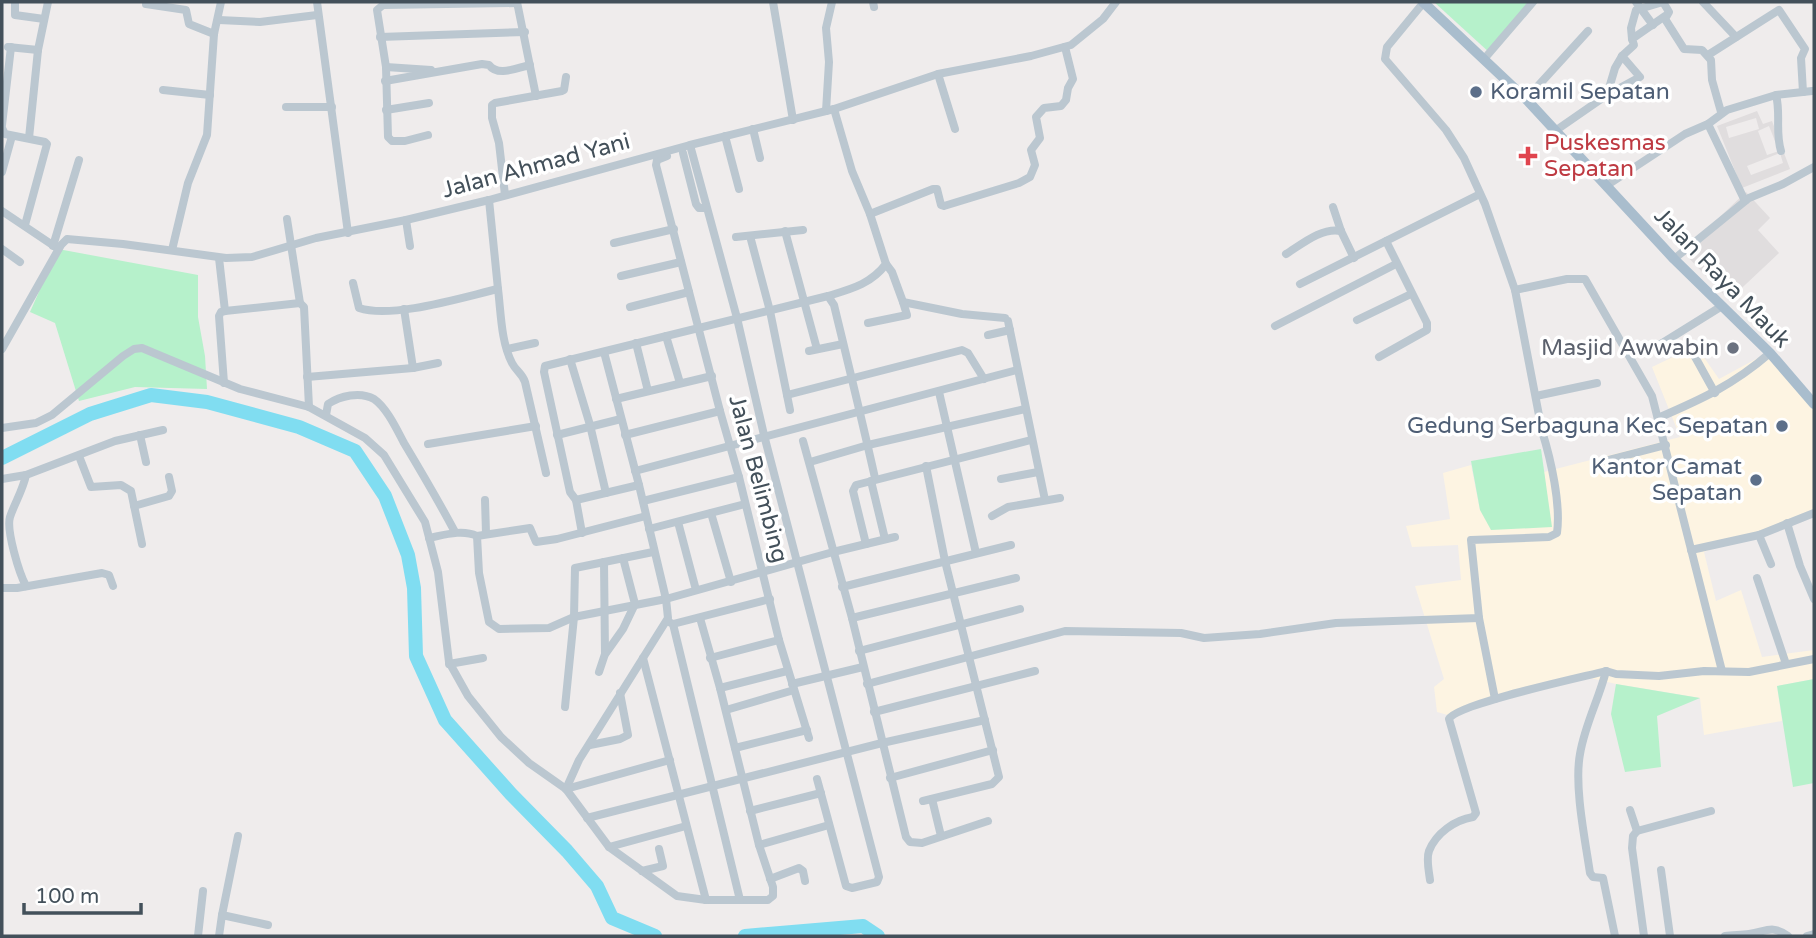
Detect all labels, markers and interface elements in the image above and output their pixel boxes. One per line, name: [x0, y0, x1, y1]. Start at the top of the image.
place label: Koramil Sepatan: [1490, 78, 1670, 106]
marker: Koramil Sepatan: [1468, 84, 1484, 100]
street label: Jalan Ahmad Yani: [439, 127, 633, 205]
place label: Puskesmas Sepatan: [1544, 129, 1666, 183]
marker: Puskesmas Sepatan: [1518, 146, 1538, 166]
street label: Jalan Raya Mauk: [1648, 202, 1796, 354]
place label: Masjid Awwabin: [1541, 334, 1719, 362]
marker: Masjid Awwabin: [1725, 340, 1741, 356]
street label: Jalan Belimbing: [722, 392, 794, 566]
place label: Gedung Serbaguna Kec. Sepatan: [1407, 412, 1768, 440]
marker: Gedung Serbaguna Kec. Sepatan: [1774, 418, 1790, 434]
place label: Kantor Camat Sepatan: [1591, 453, 1742, 507]
marker: Kantor Camat Sepatan: [1748, 472, 1764, 488]
scale bar: [24, 872, 142, 916]
text: 100 m: [35, 884, 99, 909]

